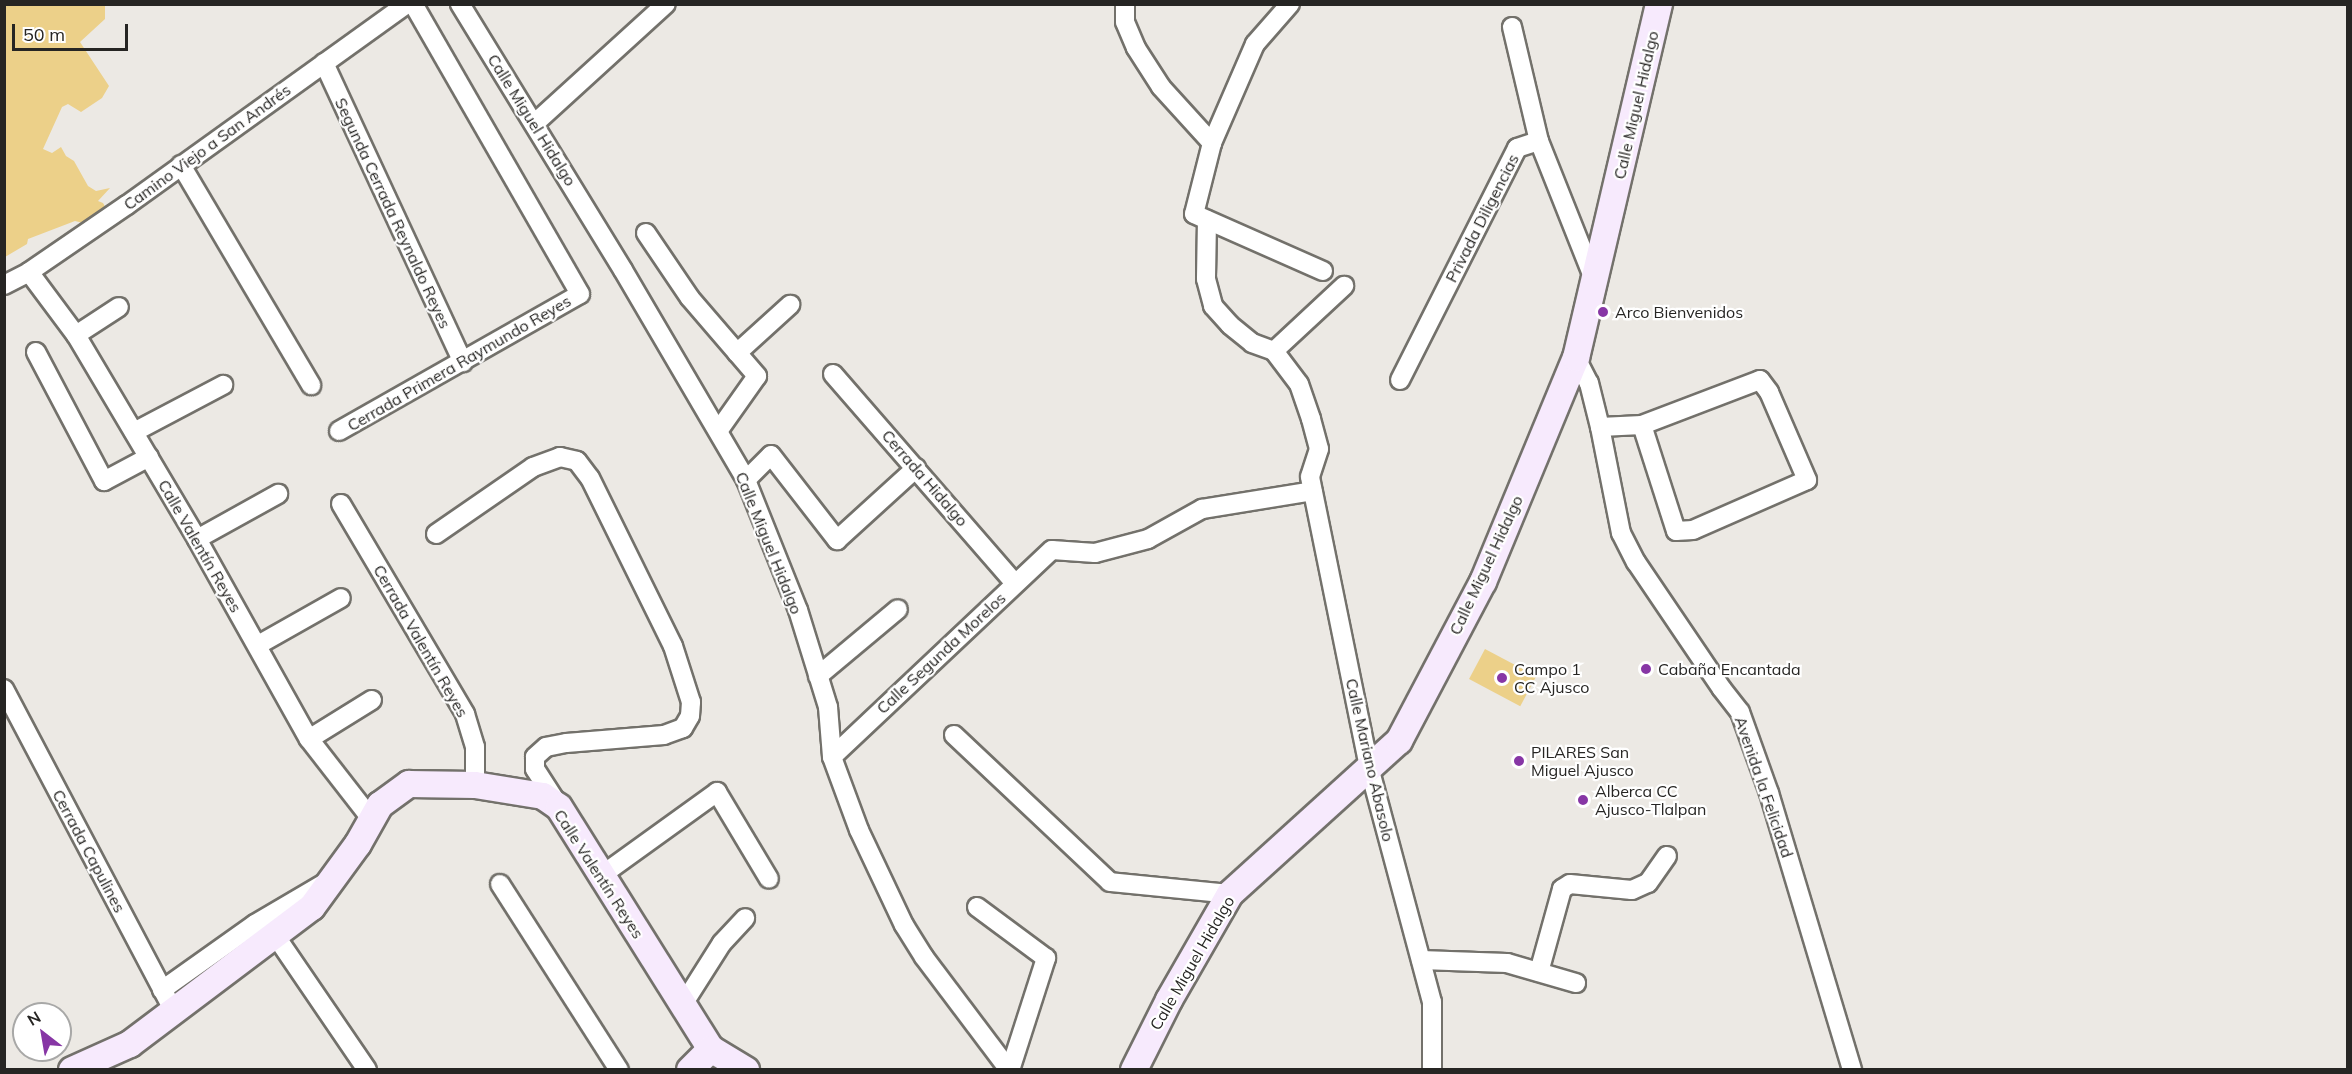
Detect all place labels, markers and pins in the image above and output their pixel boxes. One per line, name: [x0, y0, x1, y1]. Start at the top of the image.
place label: Arco Bienvenidos: [1615, 302, 1743, 322]
marker: Arco Bienvenidos: [1596, 305, 1610, 319]
place label: Campo 1 CC Ajusco: [1514, 659, 1589, 697]
place label: Cabaña Encantada: [1658, 659, 1801, 679]
marker: Cabaña Encantada: [1639, 662, 1653, 676]
marker: Campo 1 CC Ajusco: [1495, 671, 1509, 685]
place label: PILARES San Miguel Ajusco: [1531, 742, 1634, 780]
marker: PILARES San Miguel Ajusco: [1512, 754, 1526, 768]
place label: Alberca CC Ajusco-Tlalpan: [1595, 781, 1706, 819]
marker: Alberca CC Ajusco-Tlalpan: [1576, 793, 1590, 807]

